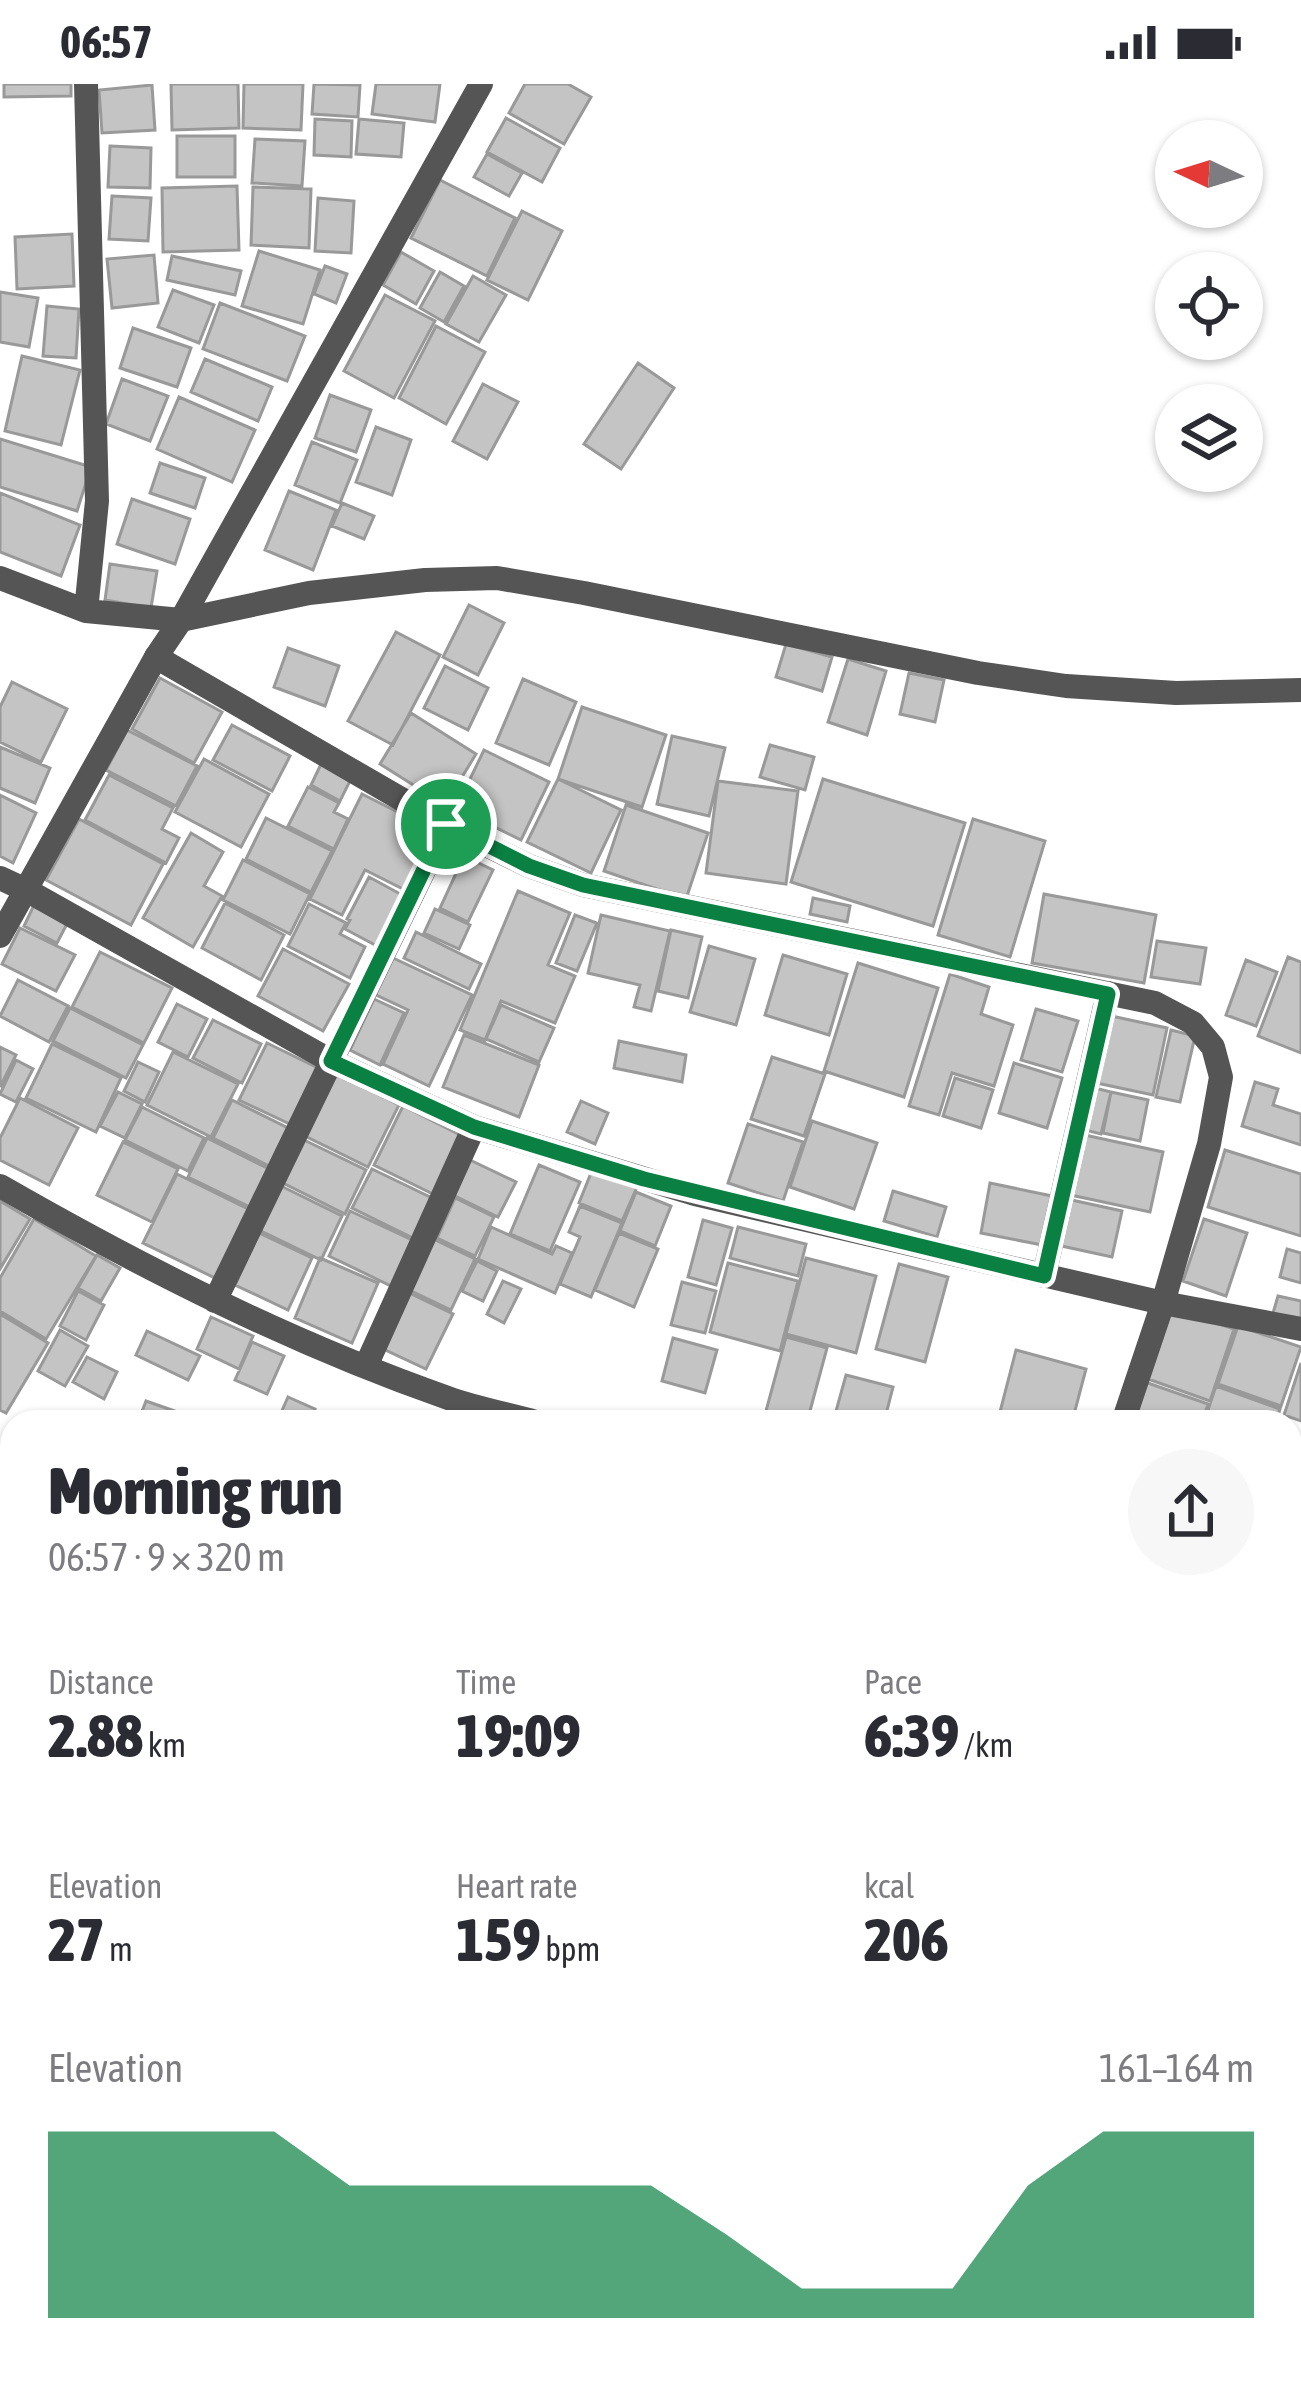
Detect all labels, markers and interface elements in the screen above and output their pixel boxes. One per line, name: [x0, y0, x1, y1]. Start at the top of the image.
text: 06:57: [60, 16, 153, 68]
north arrow: [1155, 120, 1263, 228]
map controls: [1155, 120, 1263, 492]
button: locate: [1155, 252, 1263, 360]
button: layers: [1155, 384, 1263, 492]
pin: [395, 773, 497, 875]
icon: arrive: [413, 791, 479, 857]
button: share: [1128, 1449, 1254, 1575]
text: Morning run: [48, 1452, 343, 1528]
text: 06:57 · 9 × 320 m: [48, 1535, 285, 1579]
text: Distance: [48, 1663, 154, 1701]
text: Time: [456, 1663, 516, 1701]
text: Pace: [864, 1663, 922, 1701]
text: 2.88: [48, 1701, 143, 1770]
text: 19:09: [456, 1701, 581, 1770]
text: 6:39: [864, 1701, 959, 1770]
text: km: [143, 1726, 186, 1764]
text: /km: [959, 1726, 1013, 1764]
text: Elevation: [48, 1867, 162, 1905]
text: Heart rate: [456, 1867, 578, 1905]
text: kcal: [864, 1867, 914, 1905]
text: 27: [48, 1905, 104, 1974]
text: 159: [456, 1905, 541, 1974]
text: 206: [864, 1905, 949, 1974]
text: m: [104, 1930, 133, 1968]
text: bpm: [541, 1930, 600, 1968]
text: Elevation: [48, 2046, 183, 2090]
text: 161–164 m: [1099, 2046, 1254, 2090]

